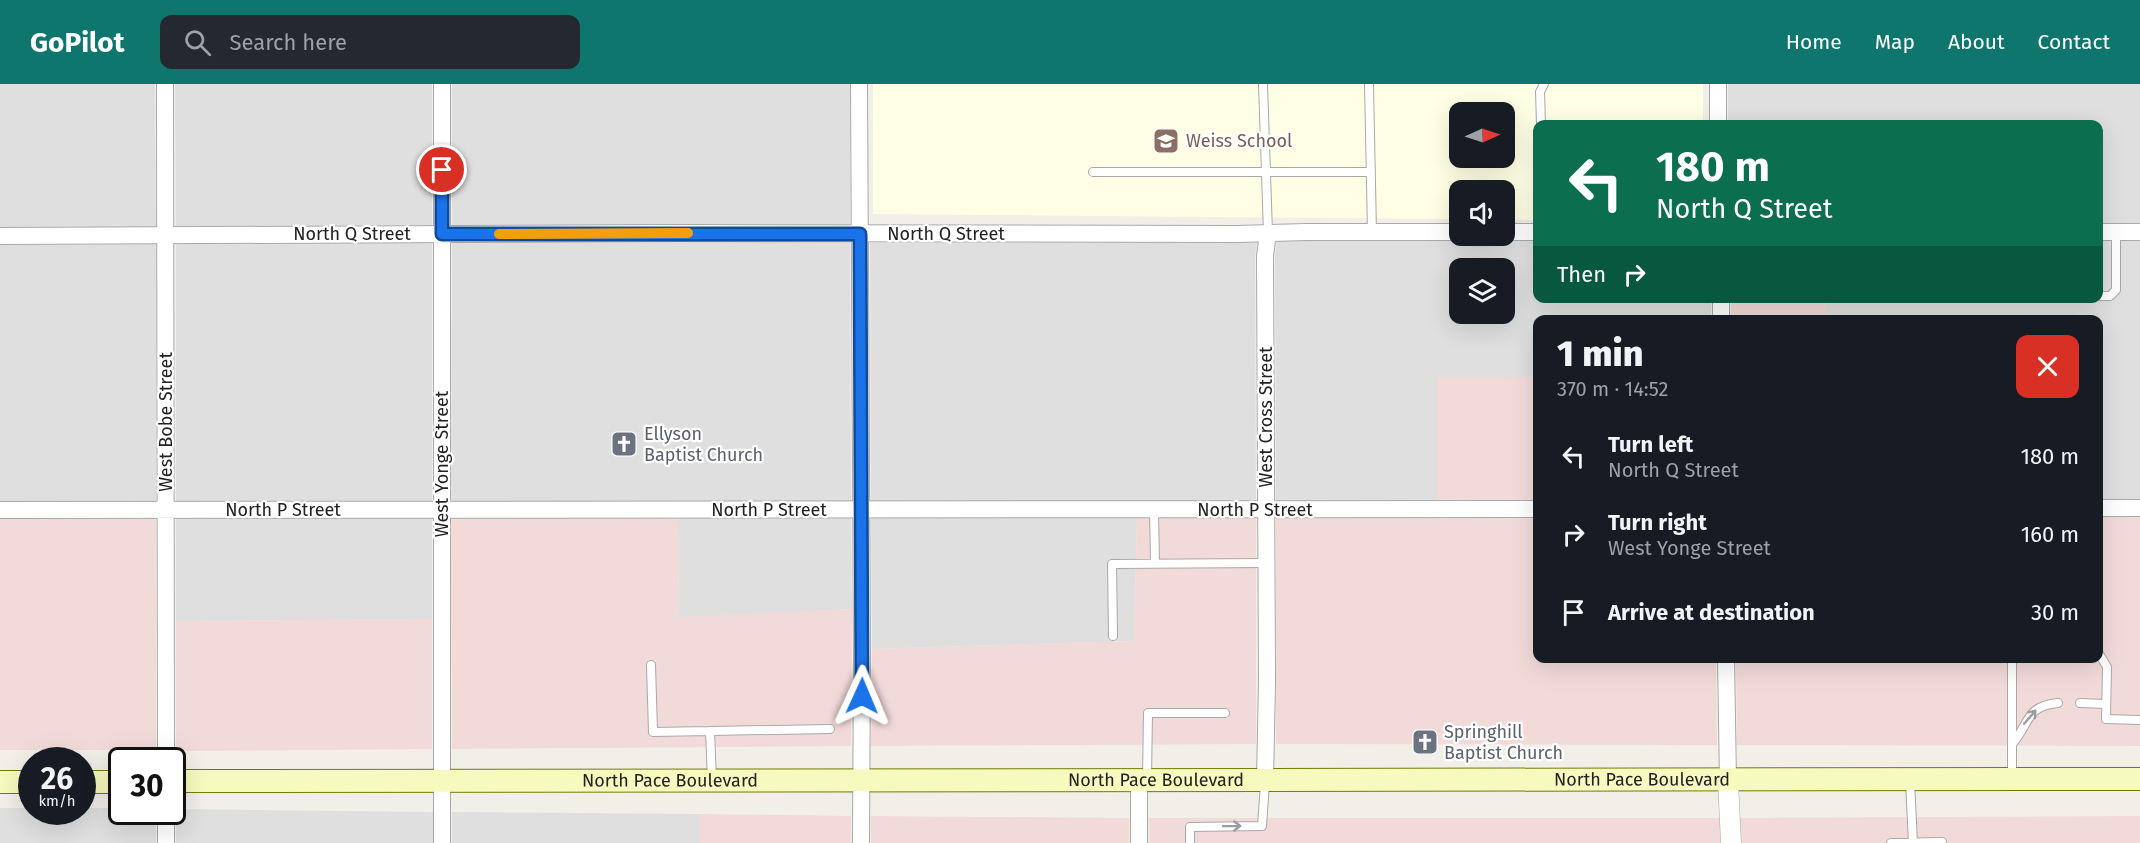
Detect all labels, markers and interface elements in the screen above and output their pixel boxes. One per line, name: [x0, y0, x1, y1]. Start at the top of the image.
search box: [160, 15, 580, 69]
text: GoPilot: [30, 26, 124, 59]
icon: search: [181, 26, 214, 59]
text: Search here: [229, 29, 347, 56]
text: Home: [1786, 29, 1842, 55]
text: Map: [1875, 29, 1915, 55]
text: About: [1948, 29, 2005, 55]
text: Contact: [2038, 29, 2110, 55]
north arrow: [1449, 102, 1515, 168]
map controls: [1449, 102, 1515, 324]
school or university icon: Weiss School: [1151, 126, 1181, 156]
place label: Weiss School: [1186, 130, 1292, 152]
text: 180 m: [1656, 142, 1770, 192]
pin: [416, 144, 467, 195]
icon: left: [1557, 144, 1635, 222]
icon: arrive: [425, 153, 458, 186]
button: sound: [1449, 180, 1515, 246]
text: North Q Street: [1656, 193, 1832, 225]
street label: North Q Street: [293, 223, 411, 245]
street label: North Q Street: [887, 223, 1005, 245]
button: layers: [1449, 258, 1515, 324]
icon: right: [1618, 258, 1651, 291]
text: Then: [1557, 261, 1606, 288]
text: 1 min: [1557, 332, 1643, 376]
button: close: [2016, 335, 2079, 398]
street label: West Cross Street: [1255, 346, 1277, 488]
street label: West Bobe Street: [155, 352, 177, 492]
text: 370 m · 14:52: [1557, 377, 1668, 401]
street label: West Yonge Street: [431, 390, 453, 537]
place label: Ellyson Baptist Church: [644, 423, 763, 466]
church icon: Ellyson Baptist Church: [609, 429, 639, 459]
text: Turn left: [1608, 431, 1693, 458]
icon: left: [1557, 440, 1590, 473]
text: 180 m: [2020, 443, 2079, 470]
text: North Q Street: [1608, 458, 1739, 482]
street label: North P Street: [225, 499, 341, 521]
street label: North P Street: [711, 499, 827, 521]
street label: North P Street: [1197, 499, 1313, 521]
text: Turn right: [1608, 509, 1707, 536]
icon: right: [1557, 518, 1590, 551]
text: 160 m: [2021, 521, 2079, 548]
text: West Yonge Street: [1608, 536, 1771, 560]
icon: arrive: [1557, 596, 1590, 629]
text: Arrive at destination: [1608, 599, 1815, 626]
text: 30 m: [2031, 599, 2079, 626]
position arrow: [830, 664, 894, 728]
one-way arrow: [2024, 709, 2037, 725]
place label: Springhill Baptist Church: [1444, 721, 1563, 764]
church icon: Springhill Baptist Church: [1410, 727, 1440, 757]
speed limit sign: 30: [108, 747, 186, 825]
text: 26: [41, 761, 73, 797]
street label: North Pace Boulevard: [1554, 768, 1730, 791]
street label: North Pace Boulevard: [582, 769, 758, 792]
street label: North Pace Boulevard: [1068, 769, 1244, 791]
text: km/h: [38, 792, 76, 810]
one-way arrow: [1222, 820, 1242, 832]

